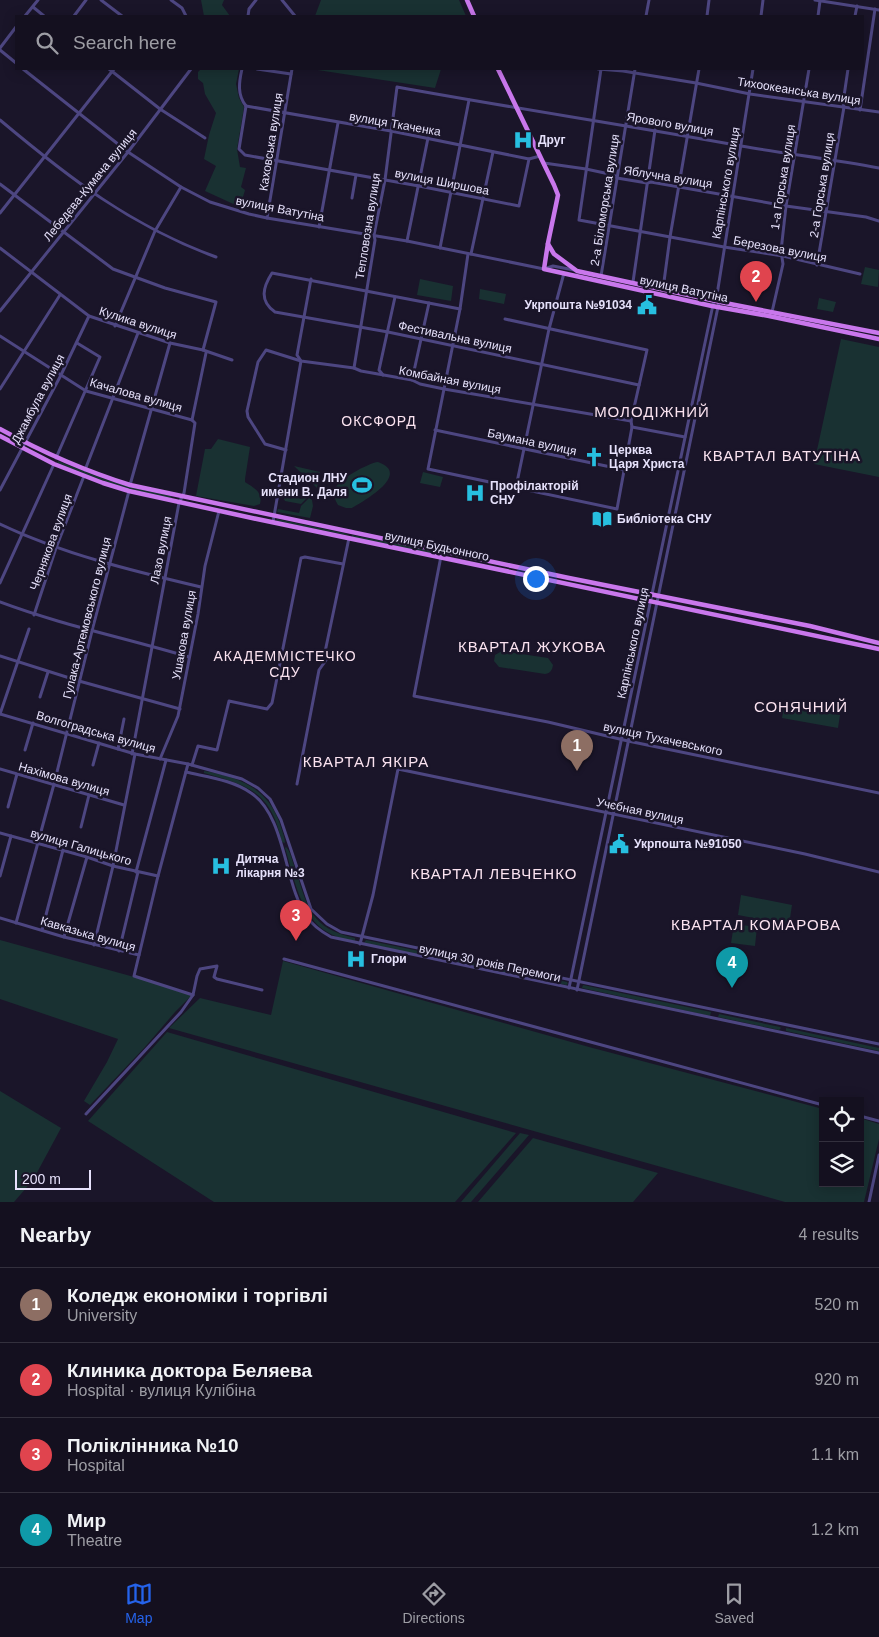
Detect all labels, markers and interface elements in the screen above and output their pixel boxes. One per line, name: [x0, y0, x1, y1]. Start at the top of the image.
search box: [15, 15, 864, 70]
icon: search: [33, 29, 61, 57]
text: Search here: [73, 32, 177, 53]
street label: Тихоокеанська вулиця: [736, 74, 862, 108]
street label: Каховська вулиця: [256, 92, 286, 192]
street label: вулиця Ткаченка: [348, 109, 442, 139]
street label: Ярового вулиця: [625, 109, 715, 139]
street label: 1-а Горська вулиця: [768, 123, 798, 231]
street label: Лебедєва-Кумача вулиця: [40, 126, 140, 244]
street label: Карпінського вулиця: [709, 126, 743, 240]
hospital icon: Друг: [512, 129, 534, 151]
street label: 2-а Горська вулиця: [807, 131, 837, 239]
place label: Друг: [538, 133, 565, 147]
street label: 2-а Біломорська вулиця: [588, 133, 622, 267]
street label: Яблучна вулиця: [623, 163, 713, 191]
street label: вулиця Ширшова: [394, 166, 491, 198]
street label: Тепловозна вулиця: [353, 172, 383, 280]
street label: вулиця Ватутіна: [235, 194, 326, 224]
street label: Березова вулиця: [732, 233, 828, 265]
pin: 2: [740, 261, 772, 302]
street label: вулиця Ватутіна: [639, 273, 730, 305]
public building icon: Укрпошта №91034: [636, 294, 658, 316]
place label: Укрпошта №91034: [524, 298, 632, 312]
street label: Кулика вулиця: [97, 304, 179, 342]
street label: Фестивальна вулиця: [397, 318, 513, 356]
street label: Джамбула вулиця: [9, 352, 67, 446]
street label: Комбайная вулиця: [398, 363, 502, 397]
street label: Качалова вулиця: [88, 375, 184, 415]
district label: МОЛОДІЖНИЙ: [594, 403, 710, 420]
district label: ОКСФОРД: [341, 413, 417, 429]
street label: Баумана вулиця: [486, 426, 578, 458]
place label: Церква Царя Христа: [609, 443, 685, 471]
church icon: Церква Царя Христа: [583, 446, 605, 468]
district label: КВАРТАЛ ВАТУТІНА: [703, 447, 861, 464]
place label: Стадион ЛНУ имени В. Даля: [261, 471, 348, 499]
sports icon: Стадион ЛНУ имени В. Даля: [351, 474, 373, 496]
place label: Профілакторій СНУ: [490, 479, 579, 507]
hospital icon: Профілакторій СНУ: [464, 482, 486, 504]
street label: Чернякова вулиця: [27, 492, 75, 592]
library icon: Библіотека СНУ: [591, 508, 613, 530]
place label: Библіотека СНУ: [617, 512, 712, 526]
street label: Лазо вулиця: [148, 515, 174, 585]
street label: вулиця Будьонного: [384, 528, 491, 564]
street label: Гулака-Артемовського вулиця: [60, 536, 114, 700]
your location: [523, 566, 549, 592]
street label: Карпінського вулиця: [614, 586, 652, 700]
street label: Ушакова вулиця: [169, 589, 199, 681]
district label: КВАРТАЛ ЖУКОВА: [458, 638, 606, 655]
district label: АКАДЕММІСТЕЧКО СДУ: [213, 648, 357, 680]
district label: СОНЯЧНИЙ: [754, 698, 848, 715]
street label: Волгоградська вулиця: [35, 708, 157, 756]
street label: вулиця Тухачевського: [602, 720, 724, 759]
pin: 1: [561, 730, 593, 771]
district label: КВАРТАЛ ЯКІРА: [303, 753, 429, 770]
street label: Нахімова вулиця: [17, 759, 111, 799]
street label: Учєбная вулиця: [595, 795, 685, 827]
street label: вулиця Галицького: [29, 826, 133, 868]
public building icon: Укрпошта №91050: [608, 833, 630, 855]
place label: Укрпошта №91050: [634, 837, 742, 851]
place label: Дитяча лікарня №3: [236, 852, 305, 880]
hospital icon: Дитяча лікарня №3: [210, 855, 232, 877]
district label: КВАРТАЛ ЛЕВЧЕНКО: [411, 865, 577, 882]
pin: 3: [280, 900, 312, 941]
street label: Кавказька вулиця: [39, 914, 137, 954]
district label: КВАРТАЛ КОМАРОВА: [671, 916, 841, 933]
street label: вулиця 30 років Перемоги: [418, 941, 562, 985]
pin: 4: [716, 947, 748, 988]
hospital icon: Глори: [345, 948, 367, 970]
place label: Глори: [371, 952, 407, 966]
map controls: [819, 1097, 864, 1187]
button: locate: [819, 1097, 864, 1142]
button: layers: [819, 1142, 864, 1187]
scale bar: [15, 1167, 91, 1190]
text: 200 m: [22, 1171, 61, 1187]
text: Nearby: [20, 1223, 91, 1246]
text: 4 results: [799, 1226, 859, 1243]
text: Коледж економіки і торгівлі: [67, 1285, 328, 1306]
text: 1: [32, 1296, 40, 1313]
text: 520 m: [815, 1296, 859, 1313]
text: University: [67, 1307, 137, 1324]
text: Клиника доктора Беляева: [67, 1360, 312, 1381]
text: 2: [32, 1371, 40, 1388]
text: 920 m: [815, 1371, 859, 1388]
text: Hospital · вулиця Кулібіна: [67, 1382, 256, 1399]
text: Поліклінника №10: [67, 1435, 239, 1456]
text: 3: [32, 1446, 40, 1463]
text: 1.1 km: [811, 1446, 859, 1463]
text: Hospital: [67, 1457, 125, 1474]
text: Мир: [67, 1510, 106, 1531]
text: 4: [32, 1521, 40, 1538]
text: 1.2 km: [811, 1521, 859, 1538]
text: Theatre: [67, 1532, 122, 1549]
tab: Map: [125, 1580, 153, 1626]
tab: Directions: [403, 1580, 465, 1626]
tab: Saved: [714, 1580, 754, 1626]

